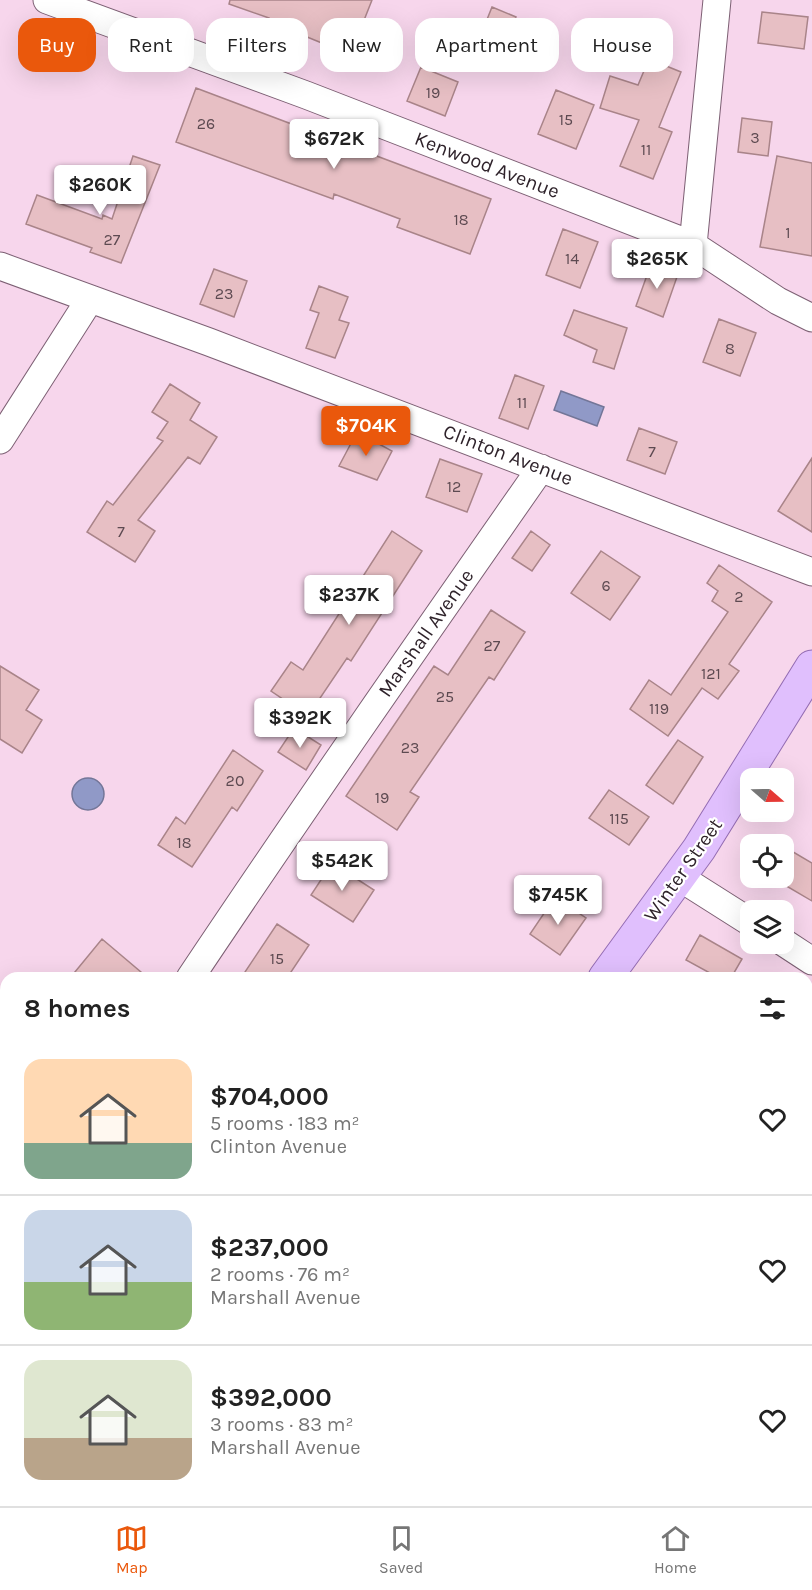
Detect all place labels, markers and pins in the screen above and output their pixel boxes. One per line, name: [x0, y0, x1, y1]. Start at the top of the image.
pin: $672K: [292, 119, 376, 170]
pin: $260K: [58, 165, 142, 216]
pin: $265K: [615, 239, 699, 290]
pin: $704K: [324, 406, 408, 457]
pin: $237K: [307, 575, 391, 626]
pin: $392K: [258, 698, 342, 749]
pin: $542K: [300, 841, 384, 892]
pin: $745K: [516, 875, 600, 926]

